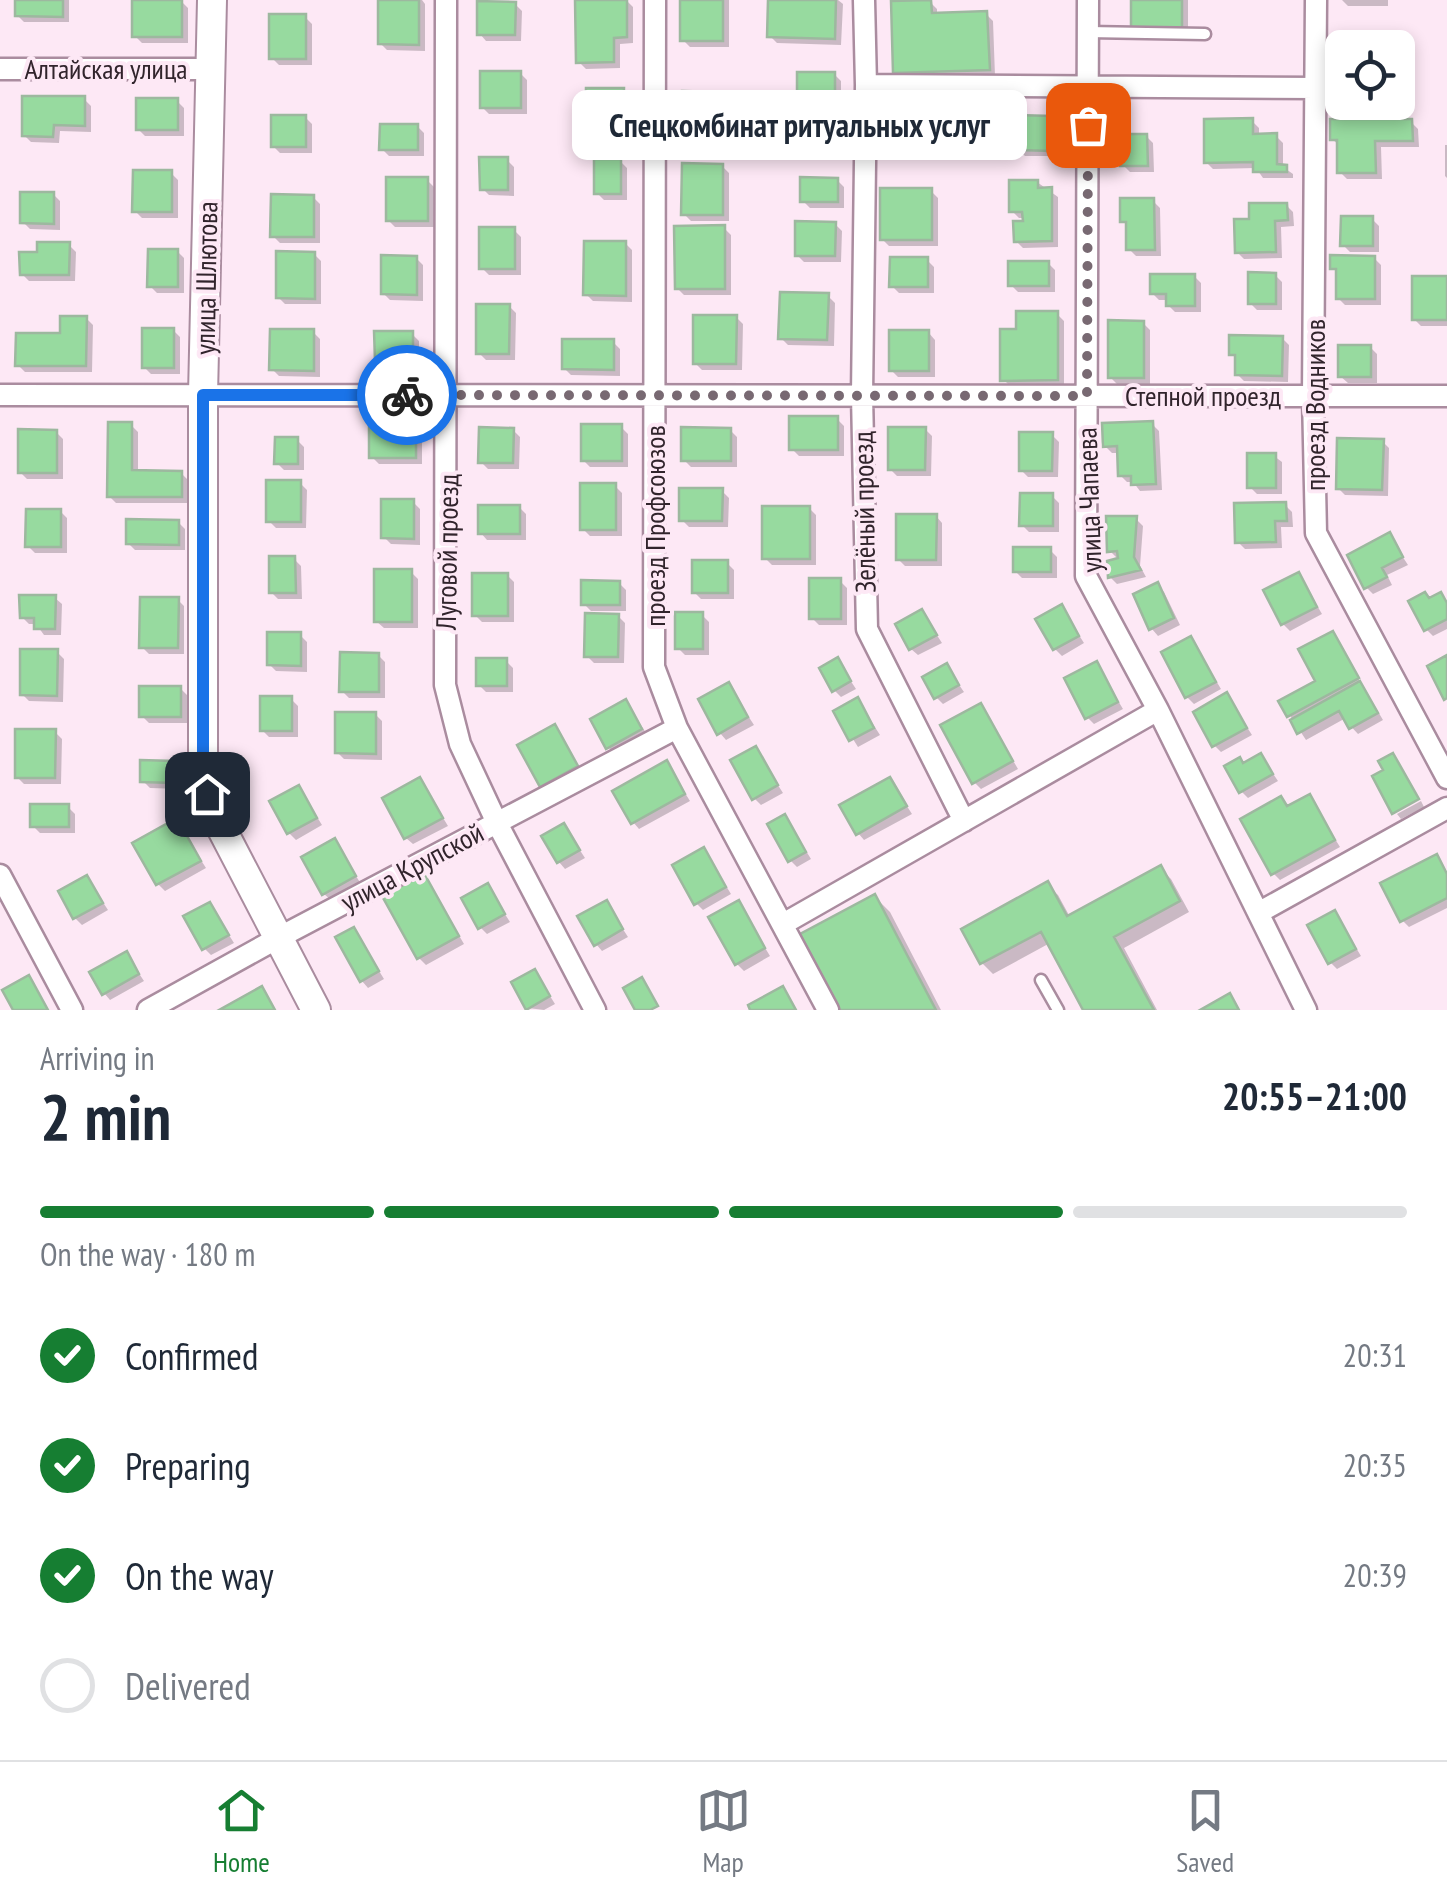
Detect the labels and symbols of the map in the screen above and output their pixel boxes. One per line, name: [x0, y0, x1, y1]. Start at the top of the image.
street label: Алтайская улица: [25, 50, 187, 87]
pin: [1046, 83, 1131, 168]
callout: Спецкомбинат ритуальных услуг: [573, 90, 1028, 160]
street label: улица Шлютова: [186, 201, 225, 355]
street label: проезд Водников: [1296, 319, 1333, 491]
courier: [357, 345, 457, 445]
street label: Степной проезд: [1125, 377, 1281, 414]
street label: проезд Профсоюзов: [636, 425, 673, 627]
street label: улица Чапаева: [1067, 427, 1110, 573]
street label: Зелёный проезд: [844, 431, 883, 593]
street label: Луговой проезд: [427, 474, 466, 631]
pin: [165, 752, 250, 837]
street label: улица Крупской: [334, 813, 490, 920]

